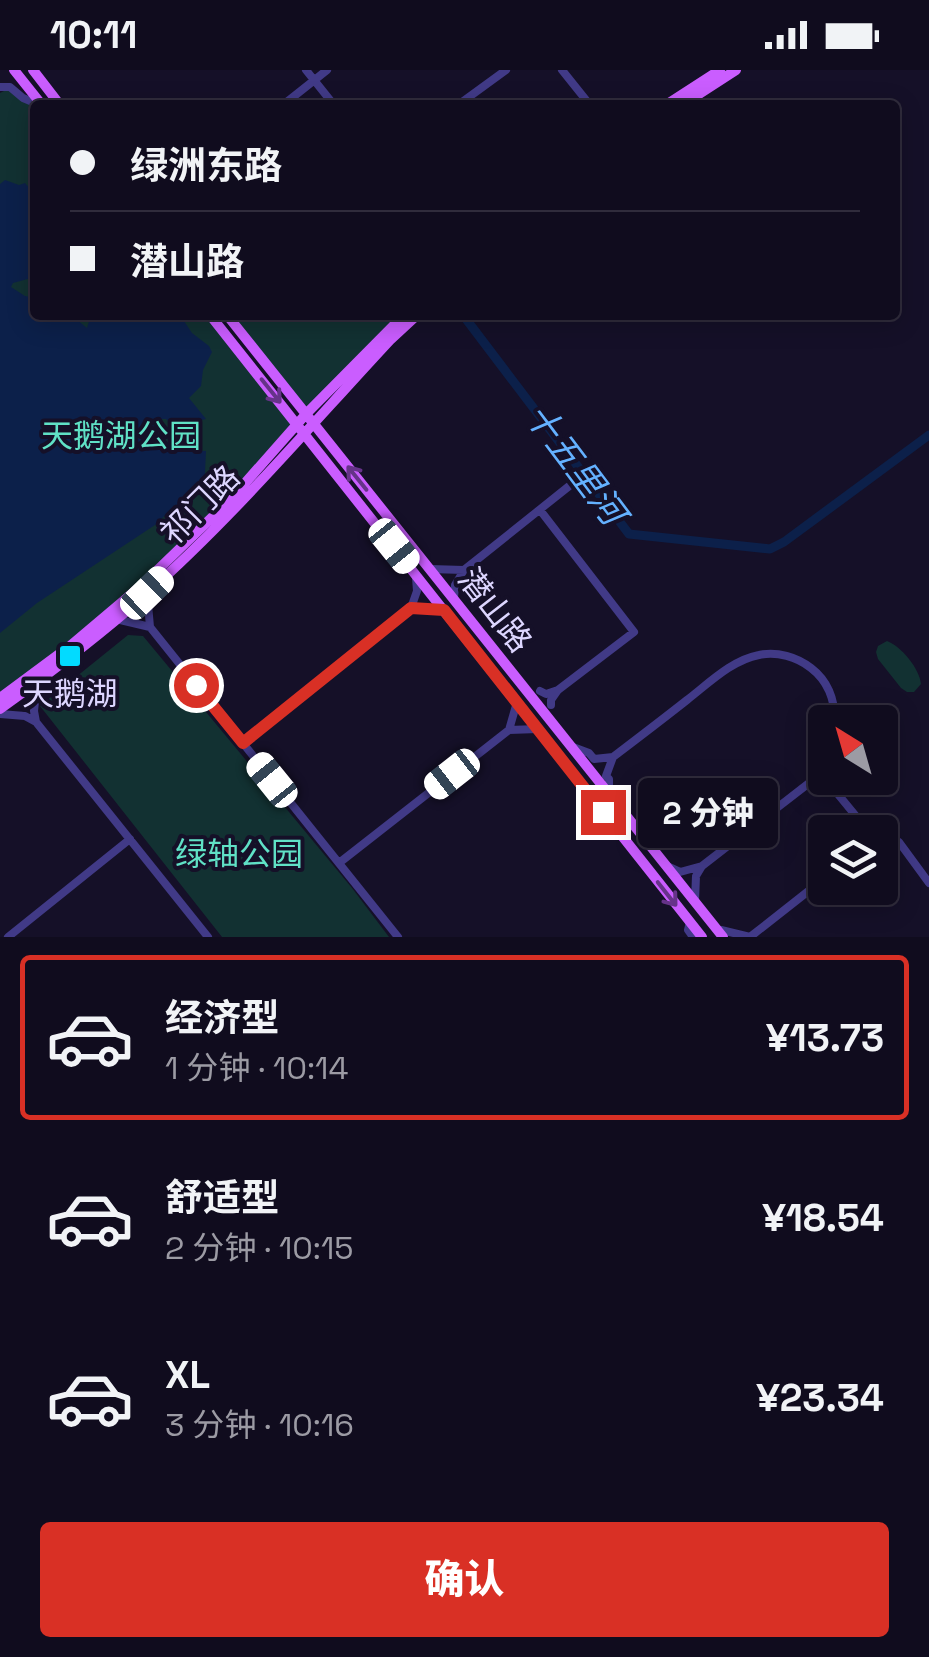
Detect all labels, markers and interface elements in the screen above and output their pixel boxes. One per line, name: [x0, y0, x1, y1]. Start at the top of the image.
text: 10:11: [50, 11, 137, 59]
text: 绿洲东路: [130, 142, 282, 190]
text: 潜山路: [130, 238, 244, 286]
one-way arrow: [260, 378, 282, 404]
water label: 十五里河: [515, 395, 638, 538]
park label: 天鹅湖公园: [41, 416, 201, 456]
street label: 祁门路: [152, 457, 248, 553]
one-way arrow: [346, 465, 368, 491]
car: [363, 513, 425, 579]
street label: 潜山路: [450, 560, 540, 660]
car: [115, 561, 179, 625]
marker: 天鹅湖: [57, 643, 83, 669]
route start: [174, 663, 219, 708]
place label: 天鹅湖: [22, 674, 118, 714]
north arrow: [808, 705, 898, 795]
map controls: [808, 705, 898, 905]
car: [419, 744, 485, 804]
car: [241, 747, 303, 813]
callout: 2 分钟: [638, 777, 778, 847]
route end: [581, 790, 626, 835]
text: 2 分钟: [662, 793, 754, 833]
button: layers: [808, 815, 898, 905]
park label: 绿轴公园: [175, 834, 303, 874]
one-way arrow: [656, 880, 678, 906]
icon: car: [45, 993, 135, 1083]
text: 经济型: [165, 994, 279, 1042]
text: ¥13.73: [766, 1014, 884, 1062]
text: 1 分钟 · 10:14: [165, 1048, 348, 1088]
icon: car: [45, 1173, 135, 1263]
text: 舒适型: [165, 1174, 279, 1222]
text: ¥18.54: [762, 1194, 884, 1242]
text: 2 分钟 · 10:15: [165, 1228, 353, 1268]
text: XL: [165, 1351, 210, 1399]
icon: car: [45, 1353, 135, 1443]
text: ¥23.34: [756, 1374, 884, 1422]
text: 3 分钟 · 10:16: [165, 1405, 354, 1445]
button: 确认: [40, 1522, 889, 1637]

